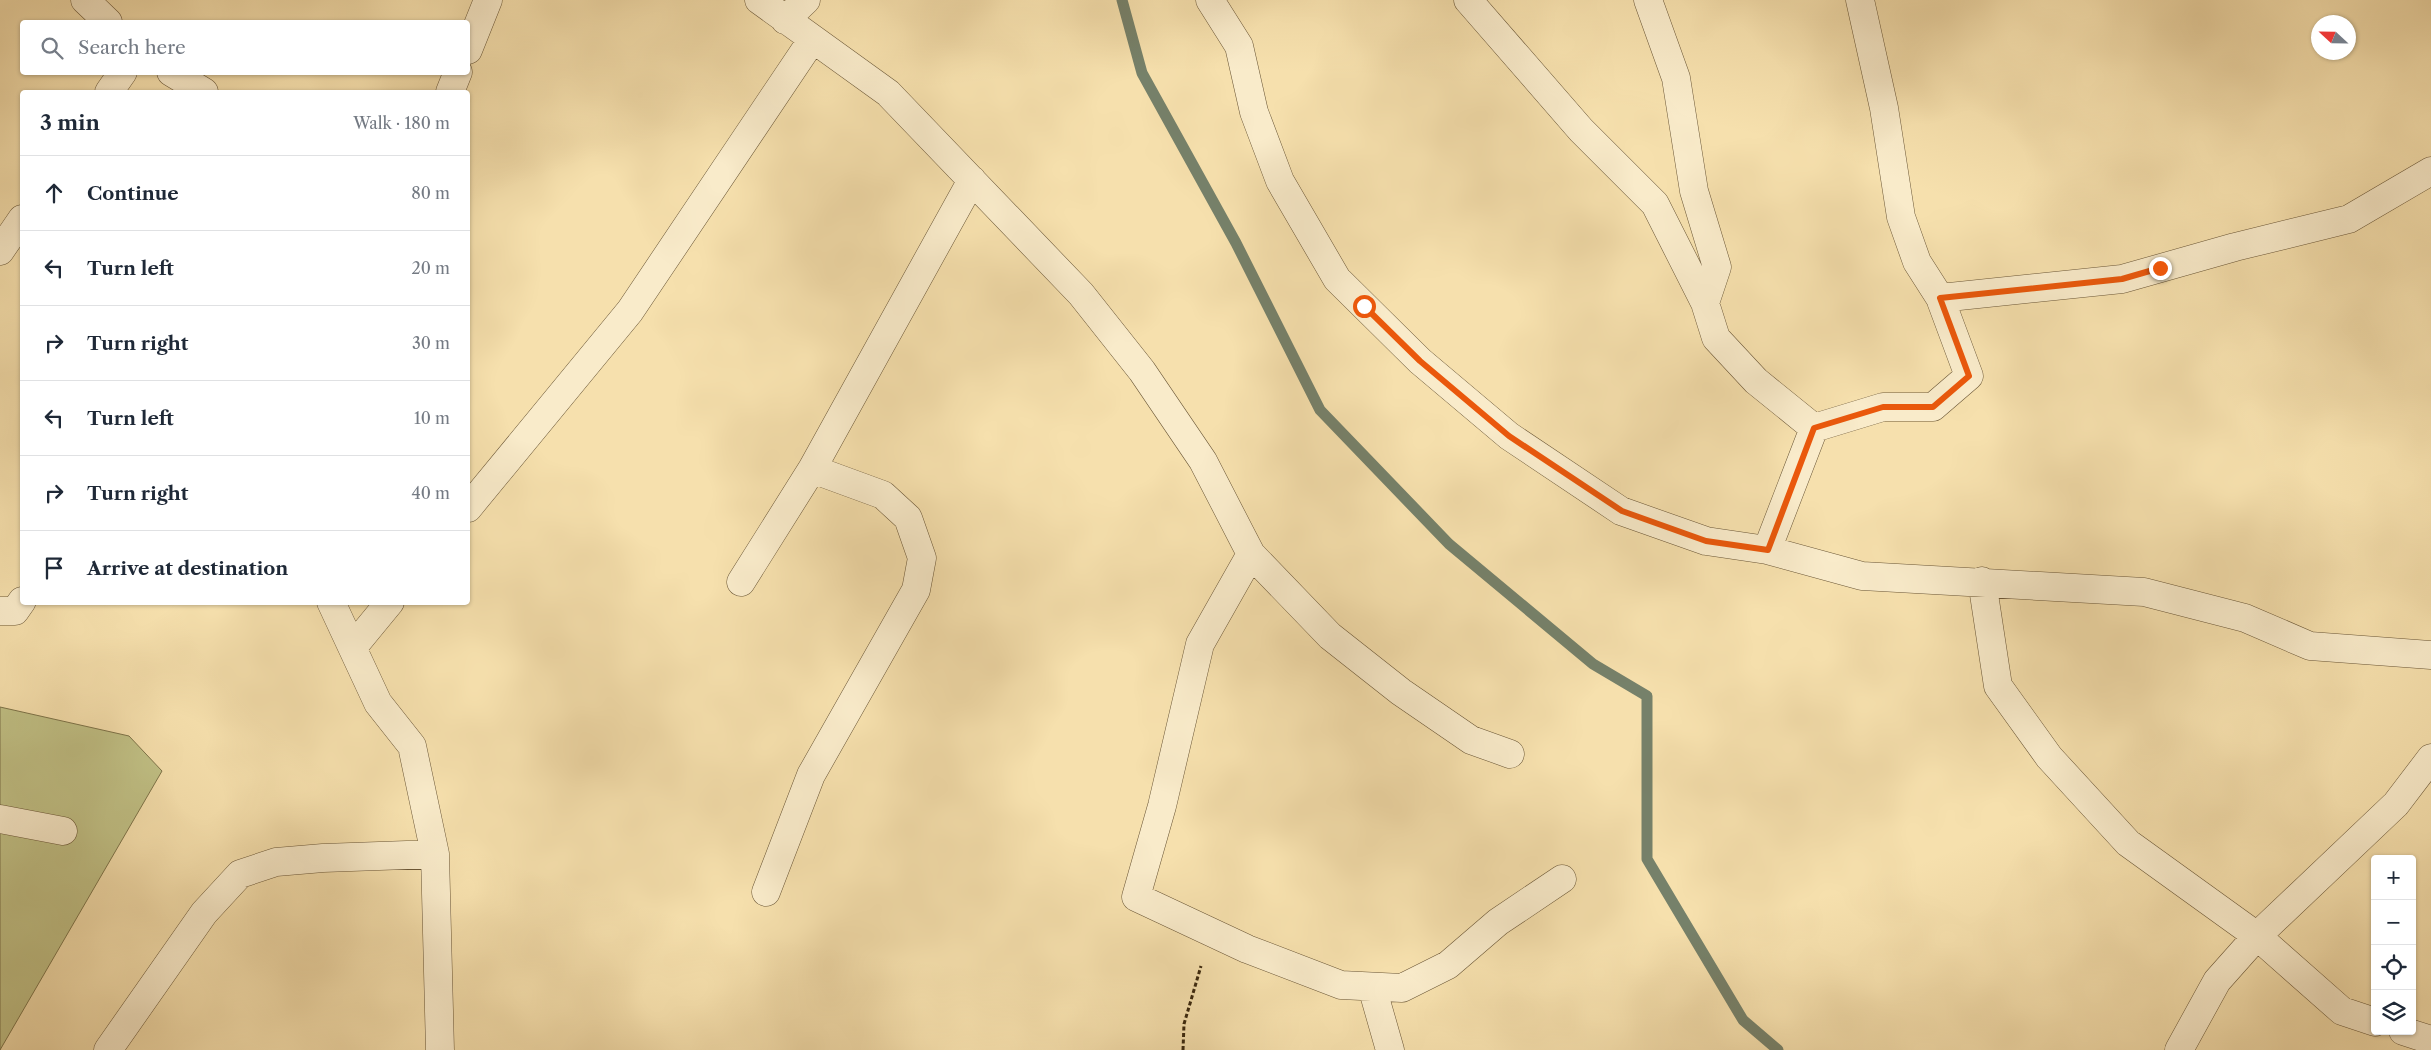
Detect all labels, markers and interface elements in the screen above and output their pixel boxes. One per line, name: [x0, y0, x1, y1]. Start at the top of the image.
north arrow: [2311, 15, 2356, 60]
search box: [20, 20, 470, 75]
icon: search: [38, 34, 66, 62]
text: Search here: [78, 36, 186, 59]
text: 3 min: [40, 110, 100, 135]
text: Walk · 180 m: [353, 113, 450, 133]
icon: ahead: [40, 179, 68, 207]
text: Continue: [87, 182, 179, 205]
text: 80 m: [411, 183, 450, 203]
icon: left: [40, 254, 68, 282]
text: Turn left: [87, 257, 174, 280]
route end: [2149, 257, 2172, 280]
text: 20 m: [411, 258, 450, 278]
route start: [1353, 295, 1376, 318]
icon: right: [40, 329, 68, 357]
text: Turn right: [87, 332, 188, 355]
text: 30 m: [412, 333, 450, 353]
icon: left: [40, 404, 68, 432]
text: Turn left: [87, 407, 174, 430]
text: 10 m: [414, 408, 450, 428]
icon: right: [40, 479, 68, 507]
text: Turn right: [87, 482, 188, 505]
text: 40 m: [411, 483, 450, 503]
icon: arrive: [40, 554, 68, 582]
text: Arrive at destination: [87, 557, 288, 580]
map controls: [2371, 855, 2416, 1035]
button: +: [2371, 855, 2416, 900]
button: −: [2371, 900, 2416, 945]
button: locate: [2371, 945, 2416, 990]
button: layers: [2371, 990, 2416, 1035]

